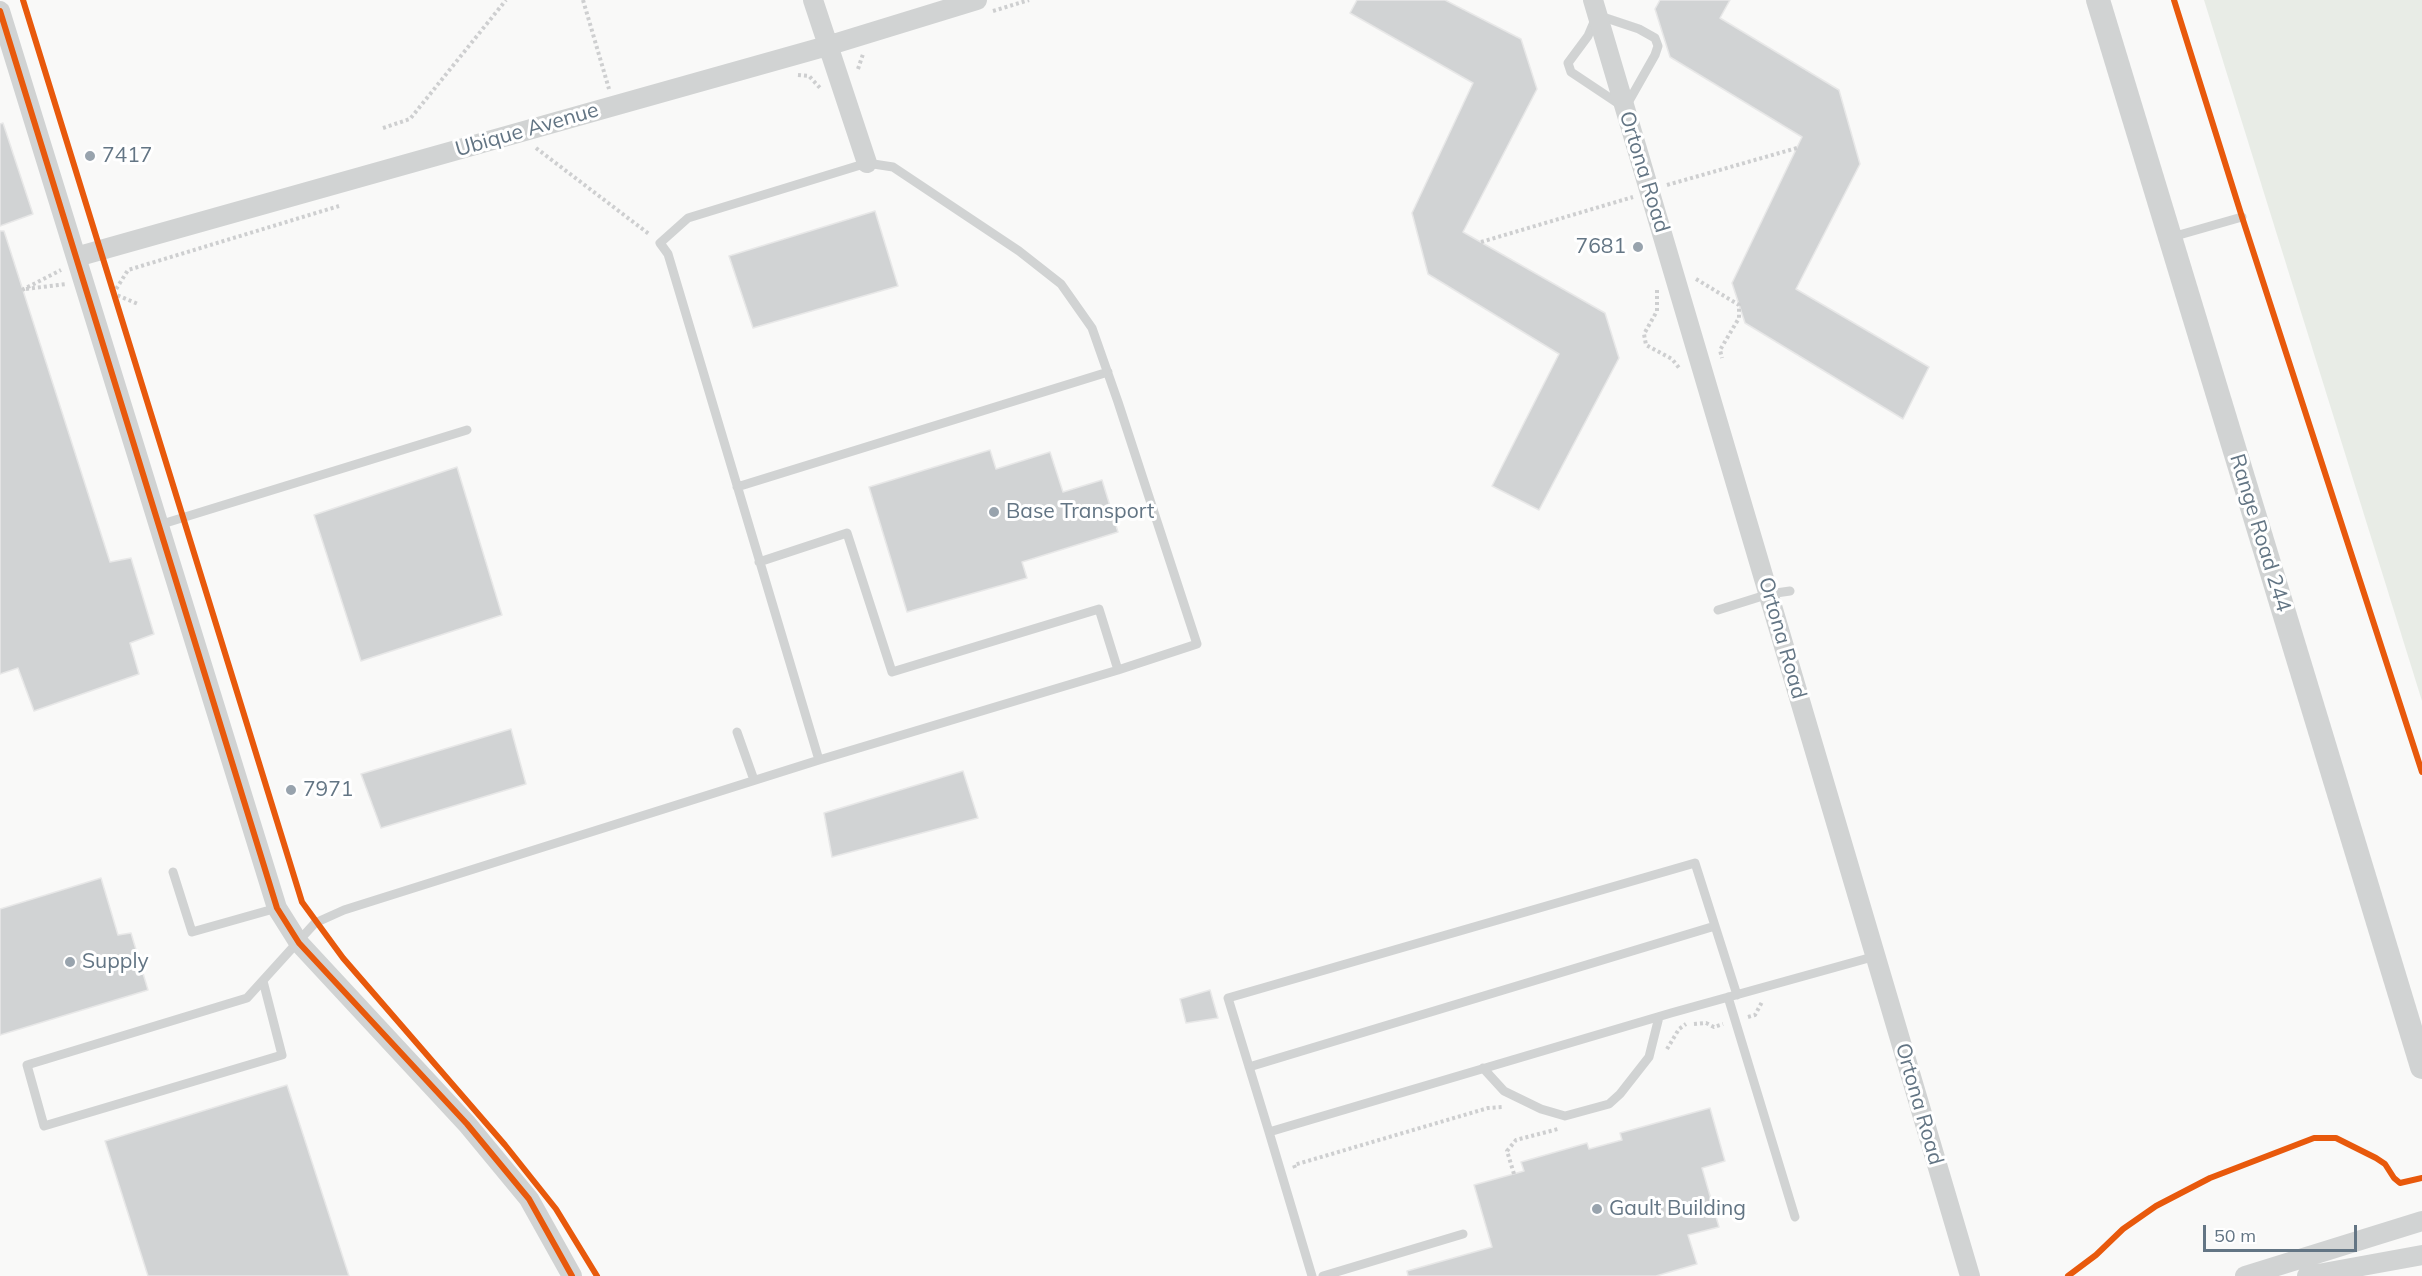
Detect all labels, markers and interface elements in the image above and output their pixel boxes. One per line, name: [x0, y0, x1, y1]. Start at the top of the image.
street label: Ubique Avenue: [453, 98, 601, 162]
street label: Ortona Road: [1614, 108, 1674, 236]
place label: 7417: [102, 143, 152, 169]
marker: 7417: [83, 149, 97, 163]
place label: 7681: [1576, 234, 1626, 260]
marker: 7681: [1631, 240, 1645, 254]
street label: Range Road 244: [2224, 451, 2296, 615]
place label: Base Transport: [1006, 499, 1154, 525]
marker: Base Transport: [987, 505, 1001, 519]
street label: Ortona Road: [1753, 574, 1811, 702]
place label: 7971: [303, 777, 353, 803]
marker: 7971: [284, 783, 298, 797]
place label: Supply: [82, 949, 149, 975]
marker: Supply: [63, 955, 77, 969]
street label: Ortona Road: [1890, 1040, 1948, 1168]
place label: Gault Building: [1609, 1196, 1746, 1222]
marker: Gault Building: [1590, 1202, 1604, 1216]
scale bar: [2206, 1213, 2360, 1251]
text: 50 m: [2214, 1224, 2256, 1247]

